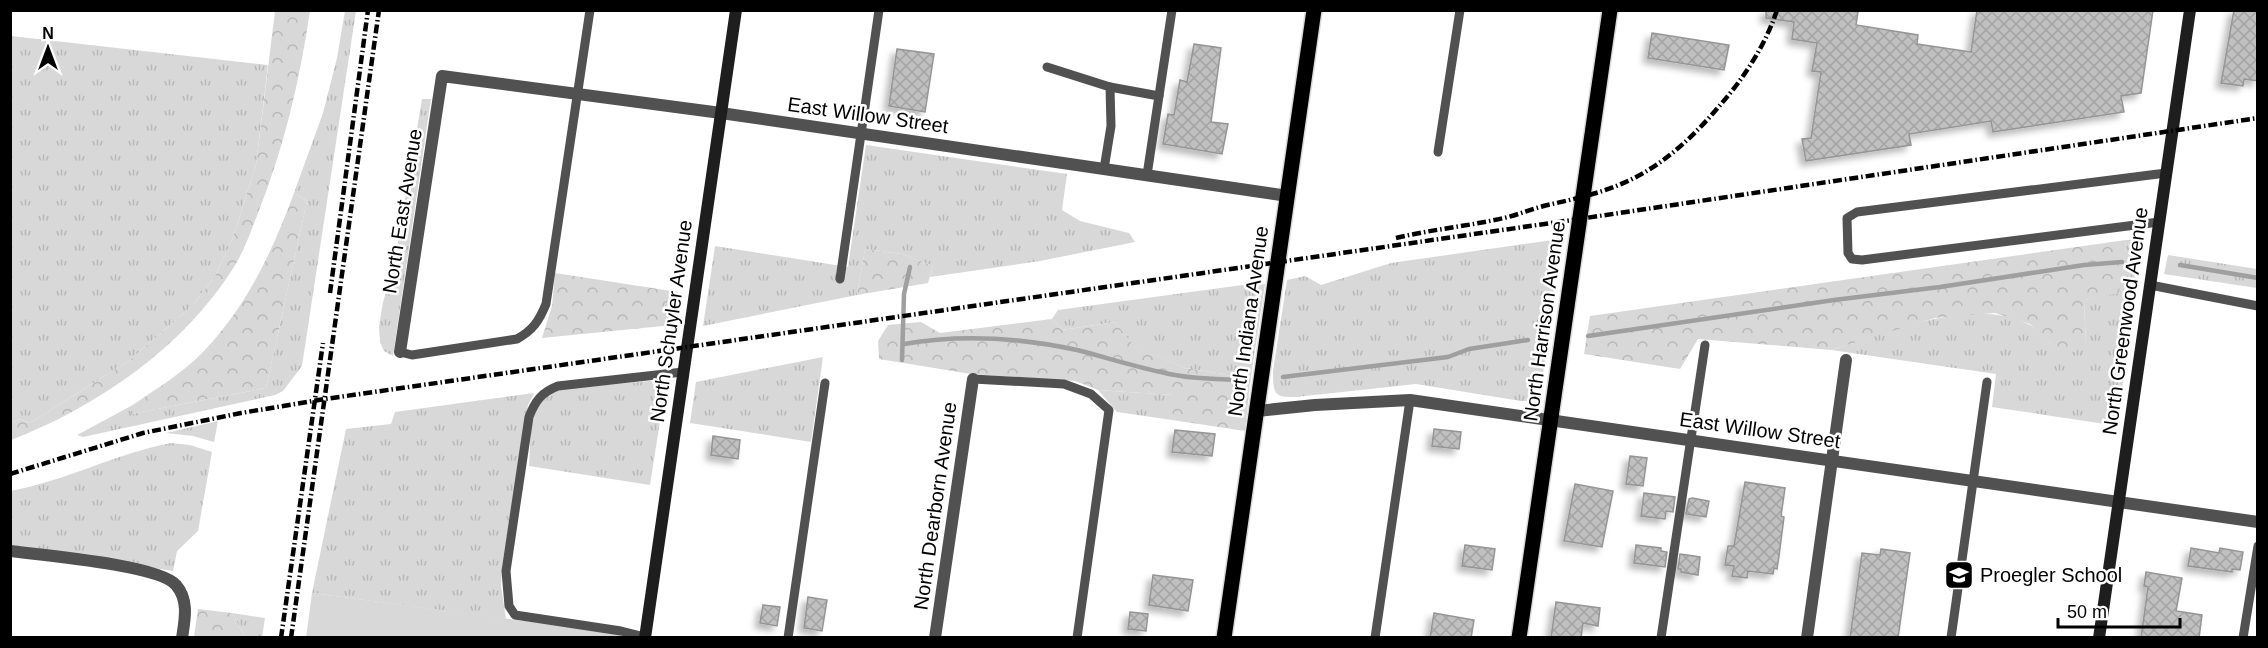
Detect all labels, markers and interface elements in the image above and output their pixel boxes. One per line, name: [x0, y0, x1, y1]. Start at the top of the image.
north arrow: [18, 18, 78, 78]
text: N: [42, 25, 54, 42]
street label: East Willow Street: [786, 93, 950, 137]
street label: North East Avenue: [378, 127, 426, 295]
street label: North Greenwood Avenue: [2098, 206, 2152, 436]
street label: North Schuyler Avenue: [646, 218, 696, 424]
street label: North Harrison Avenue: [1519, 219, 1569, 423]
street label: North Indiana Avenue: [1224, 224, 1272, 418]
street label: North Dearborn Avenue: [910, 401, 960, 611]
street label: East Willow Street: [1678, 408, 1842, 452]
school or university icon: Proegler School: [1943, 559, 1975, 591]
place label: Proegler School: [1980, 564, 2122, 586]
scale bar: [2058, 591, 2180, 629]
text: 50 m: [2067, 602, 2107, 622]

